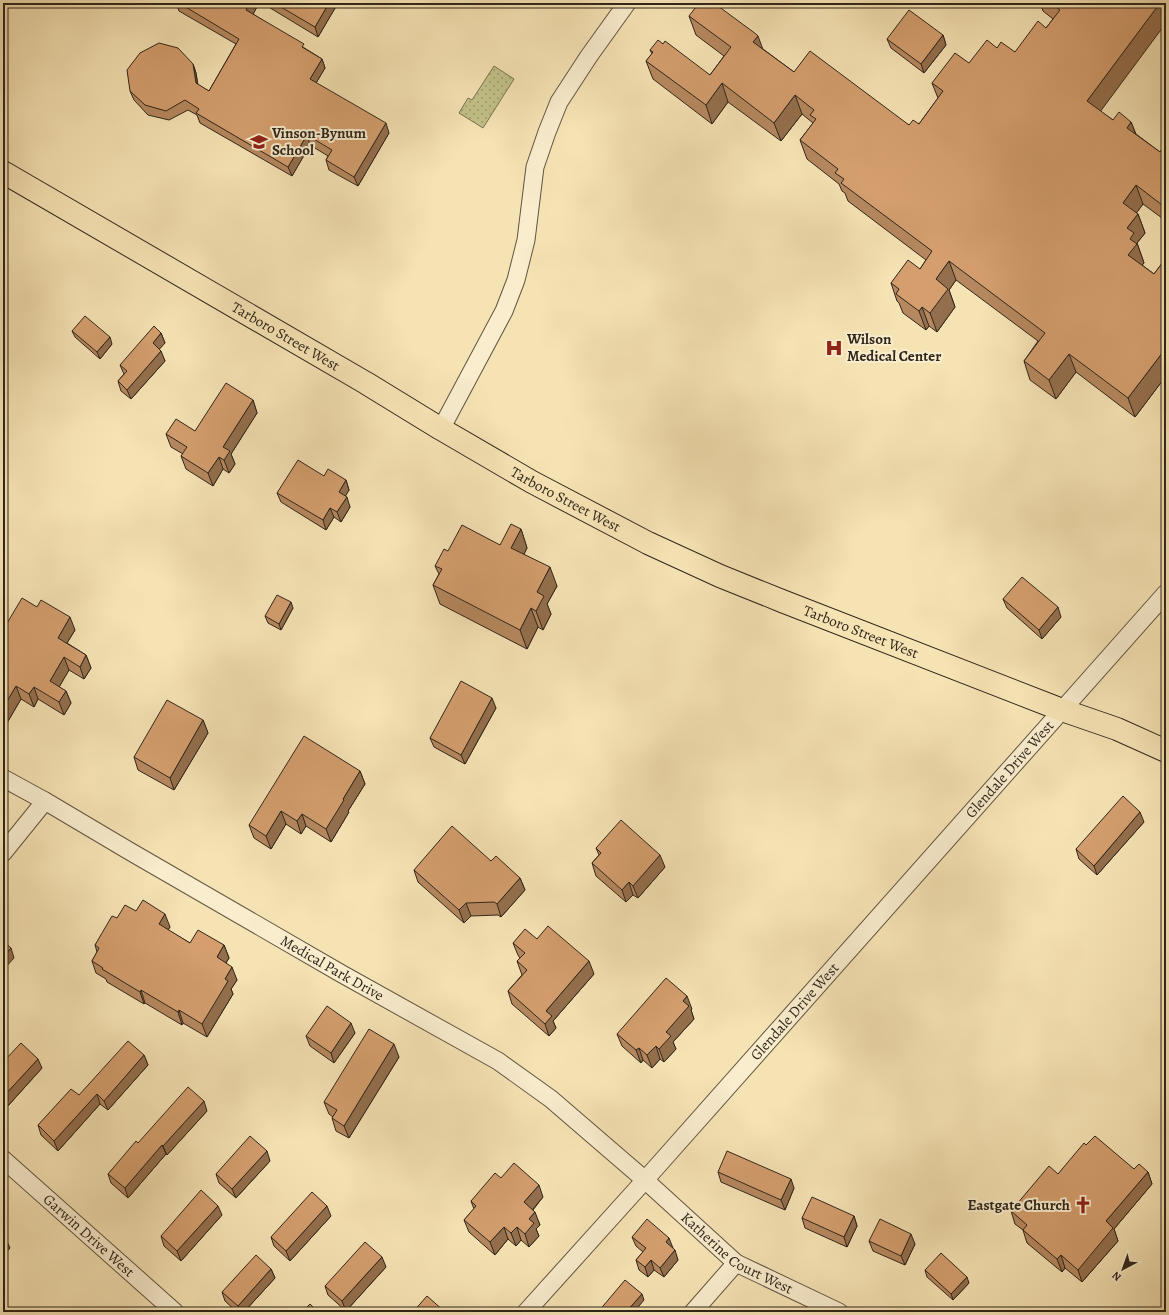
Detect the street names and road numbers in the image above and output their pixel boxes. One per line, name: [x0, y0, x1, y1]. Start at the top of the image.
street label: Tarboro Street West: [228, 297, 343, 376]
street label: Tarboro Street West: [507, 462, 624, 537]
street label: Tarboro Street West: [801, 600, 921, 663]
street label: Glendale Drive West: [961, 716, 1058, 822]
street label: Medical Park Drive: [277, 930, 388, 1006]
street label: Glendale Drive West: [746, 958, 843, 1065]
street label: Garwin Drive West: [39, 1189, 139, 1282]
street label: Katherine Court West: [677, 1208, 796, 1299]

